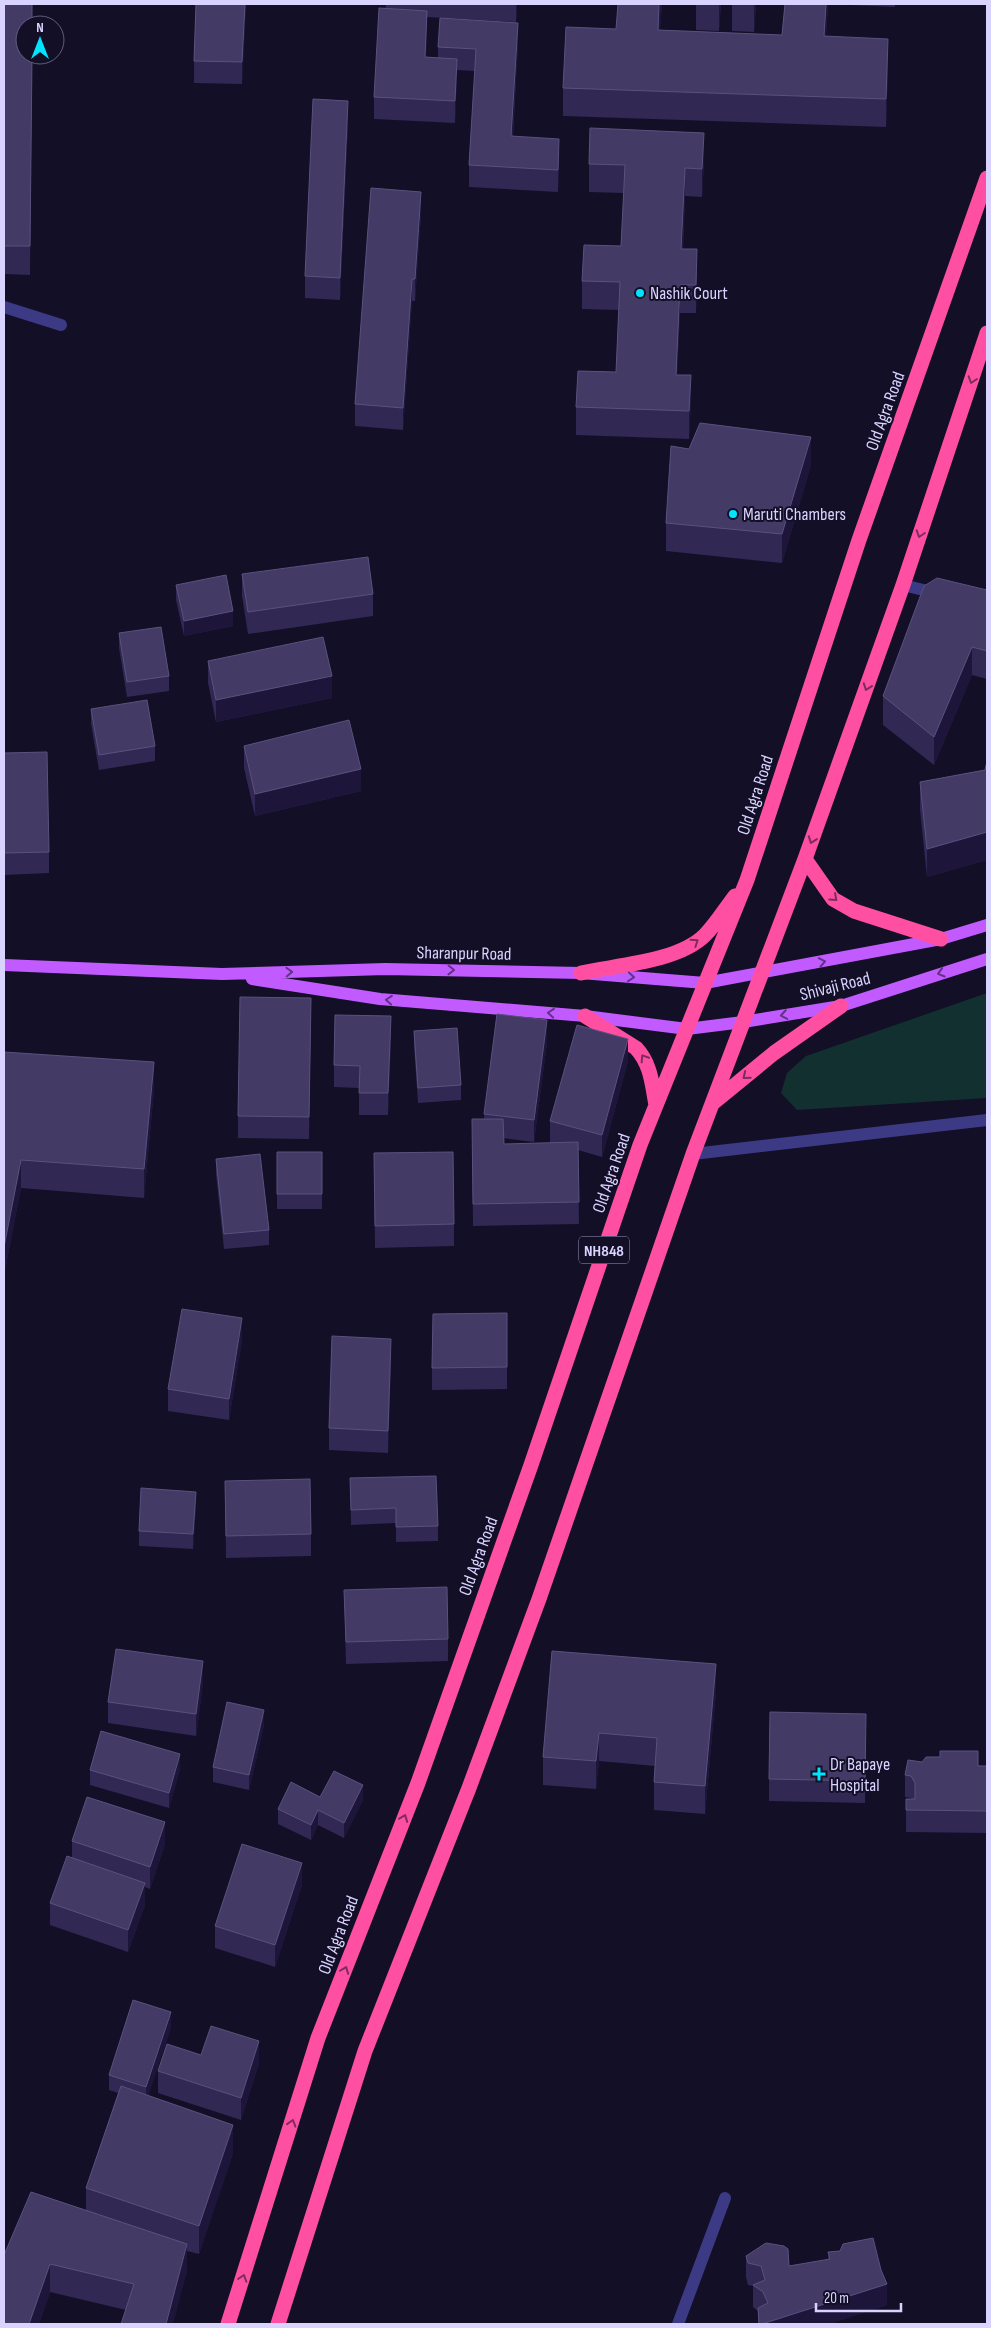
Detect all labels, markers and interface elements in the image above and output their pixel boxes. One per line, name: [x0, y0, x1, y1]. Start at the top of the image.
north arrow: [15, 15, 65, 65]
text: N: [36, 19, 44, 36]
place label: Nashik Court: [650, 283, 728, 304]
marker: Nashik Court: [634, 287, 646, 299]
street label: Old Agra Road: [862, 369, 909, 453]
one-way arrow: [968, 375, 978, 383]
place label: Maruti Chambers: [743, 504, 846, 525]
marker: Maruti Chambers: [727, 508, 739, 520]
one-way arrow: [916, 529, 926, 538]
one-way arrow: [863, 682, 873, 691]
street label: Old Agra Road: [733, 753, 778, 838]
one-way arrow: [807, 835, 817, 844]
one-way arrow: [829, 892, 838, 901]
one-way arrow: [689, 939, 699, 948]
street label: Sharanpur Road: [416, 942, 512, 965]
one-way arrow: [818, 957, 827, 968]
one-way arrow: [448, 965, 455, 975]
one-way arrow: [285, 966, 293, 977]
one-way arrow: [937, 967, 945, 977]
street label: Shivaji Road: [798, 968, 873, 1005]
one-way arrow: [627, 971, 635, 982]
one-way arrow: [385, 995, 393, 1006]
one-way arrow: [547, 1008, 555, 1019]
one-way arrow: [780, 1010, 788, 1020]
one-way arrow: [640, 1055, 650, 1064]
one-way arrow: [743, 1071, 752, 1079]
street label: Old Agra Road: [588, 1131, 635, 1216]
road number: NH848: [579, 1236, 629, 1264]
street label: Old Agra Road: [455, 1514, 502, 1598]
place label: Dr Bapaye Hospital: [830, 1754, 890, 1796]
marker: Dr Bapaye Hospital: [812, 1767, 826, 1781]
one-way arrow: [398, 1814, 408, 1823]
street label: Old Agra Road: [314, 1893, 363, 1977]
one-way arrow: [339, 1966, 349, 1974]
one-way arrow: [286, 2119, 296, 2128]
one-way arrow: [237, 2274, 247, 2283]
scale bar: [816, 2280, 901, 2312]
text: 20 m: [824, 2289, 849, 2308]

